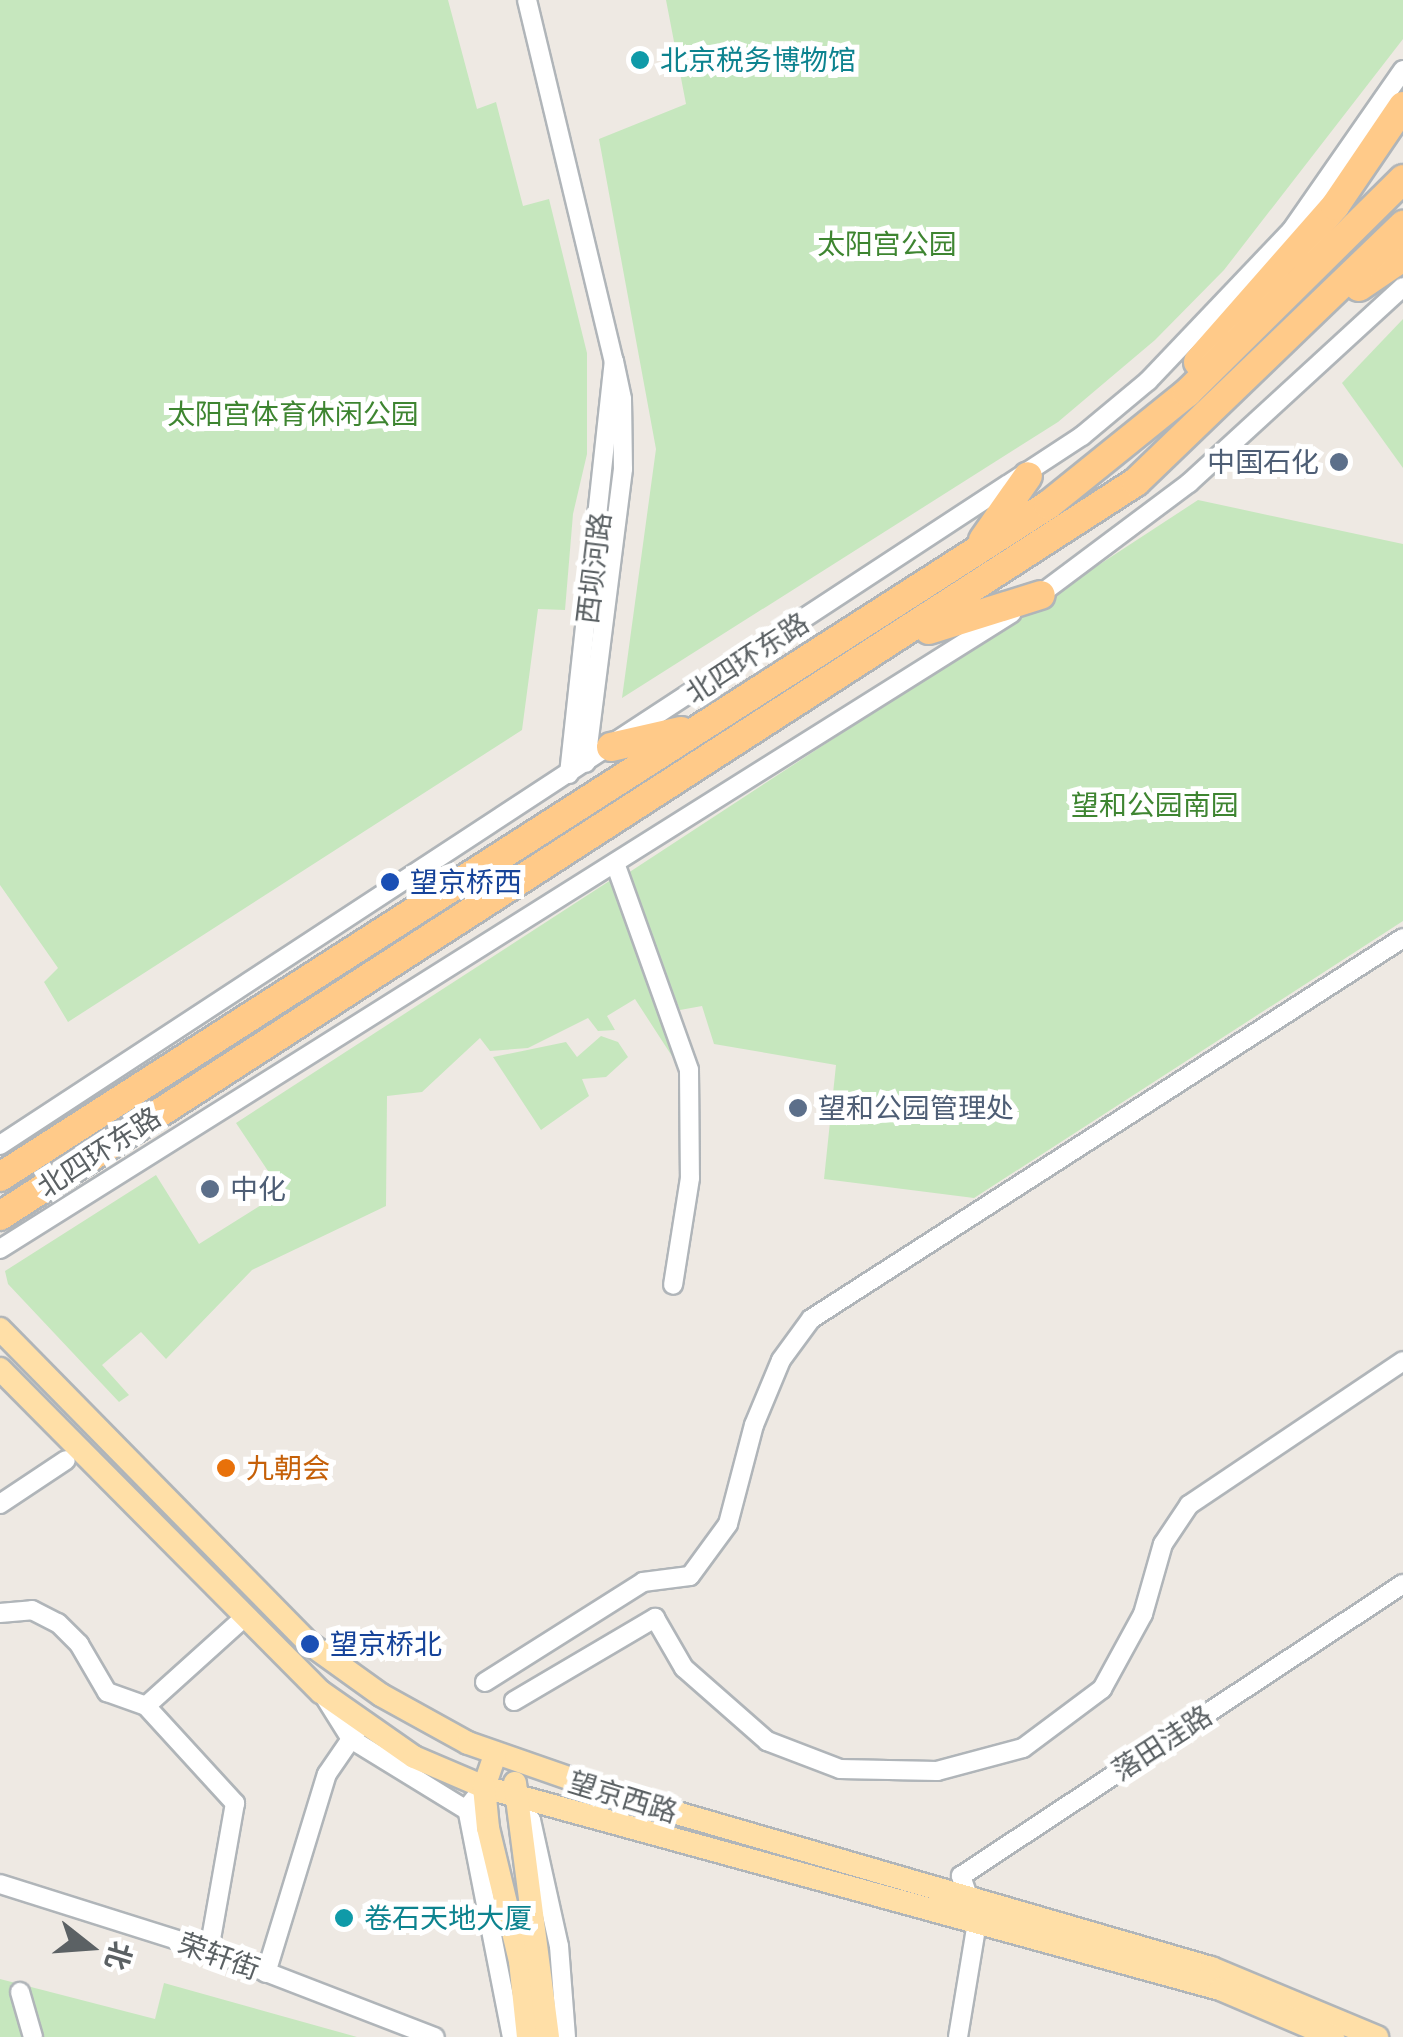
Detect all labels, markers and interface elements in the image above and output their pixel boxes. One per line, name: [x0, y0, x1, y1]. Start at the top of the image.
place label: 北京税务博物馆: [660, 43, 856, 77]
marker: 北京税务博物馆: [629, 49, 651, 71]
park label: 太阳宫公园: [817, 227, 957, 261]
park label: 太阳宫体育休闲公园: [167, 397, 419, 431]
place label: 中国石化: [1207, 445, 1319, 479]
marker: 中国石化: [1328, 451, 1350, 473]
street label: 西坝河路: [571, 510, 617, 626]
street label: 北四环东路: [679, 606, 815, 710]
park label: 望和公园南园: [1071, 788, 1239, 822]
place label: 望京桥西: [410, 865, 522, 899]
marker: 望京桥西: [379, 871, 401, 893]
place label: 望和公园管理处: [818, 1091, 1014, 1125]
marker: 望和公园管理处: [787, 1097, 809, 1119]
street label: 北四环东路: [31, 1100, 167, 1204]
place label: 中化: [230, 1172, 286, 1206]
marker: 中化: [199, 1178, 221, 1200]
place label: 九朝会: [246, 1451, 330, 1485]
marker: 九朝会: [215, 1457, 237, 1479]
place label: 望京桥北: [330, 1627, 442, 1661]
marker: 望京桥北: [299, 1633, 321, 1655]
street label: 落田洼路: [1106, 1698, 1218, 1788]
street label: 望京西路: [565, 1765, 681, 1829]
north arrow: [40, 1897, 140, 1997]
place label: 卷石天地大厦: [364, 1901, 532, 1935]
marker: 卷石天地大厦: [333, 1907, 355, 1929]
street label: 荣轩街: [174, 1926, 264, 1986]
text: 北: [97, 1937, 141, 1975]

